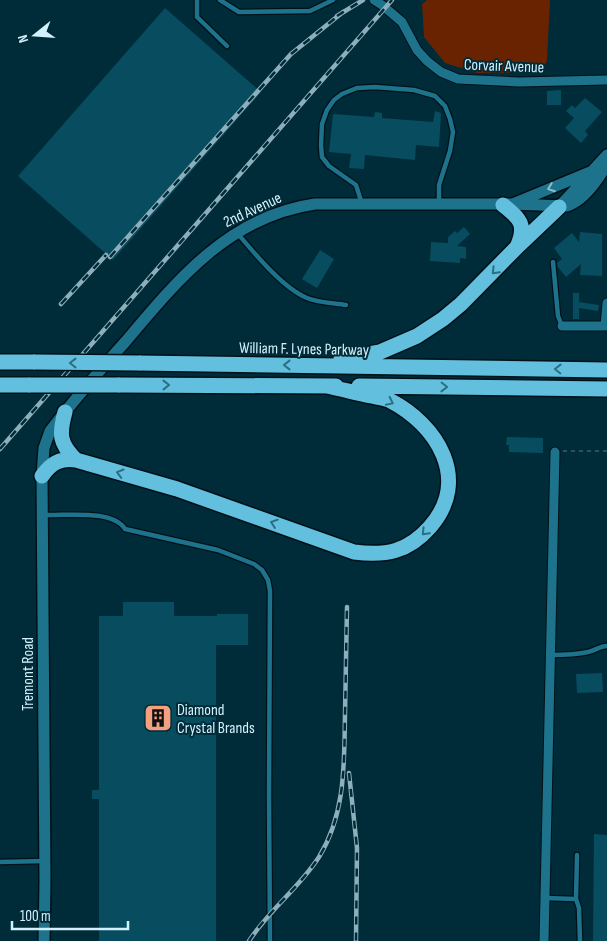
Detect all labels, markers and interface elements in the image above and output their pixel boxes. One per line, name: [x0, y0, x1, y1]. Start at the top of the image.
north arrow: [10, 10, 60, 60]
text: N: [14, 33, 32, 45]
street label: Corvair Avenue: [463, 56, 544, 77]
one-way arrow: [547, 182, 556, 193]
street label: 2nd Avenue: [221, 189, 285, 232]
one-way arrow: [492, 265, 501, 274]
street label: William F. Lynes Parkway: [239, 339, 369, 360]
one-way arrow: [68, 358, 76, 368]
one-way arrow: [282, 360, 290, 370]
one-way arrow: [554, 364, 562, 374]
one-way arrow: [163, 380, 171, 390]
one-way arrow: [441, 382, 449, 393]
one-way arrow: [384, 396, 393, 406]
one-way arrow: [116, 468, 125, 478]
one-way arrow: [271, 519, 279, 529]
one-way arrow: [422, 526, 431, 535]
street label: Tremont Road: [19, 637, 38, 711]
place label: Diamond Crystal Brands: [177, 701, 255, 738]
building icon: Diamond Crystal Brands: [143, 703, 173, 733]
scale bar: [12, 898, 129, 930]
text: 100 m: [20, 907, 51, 926]

